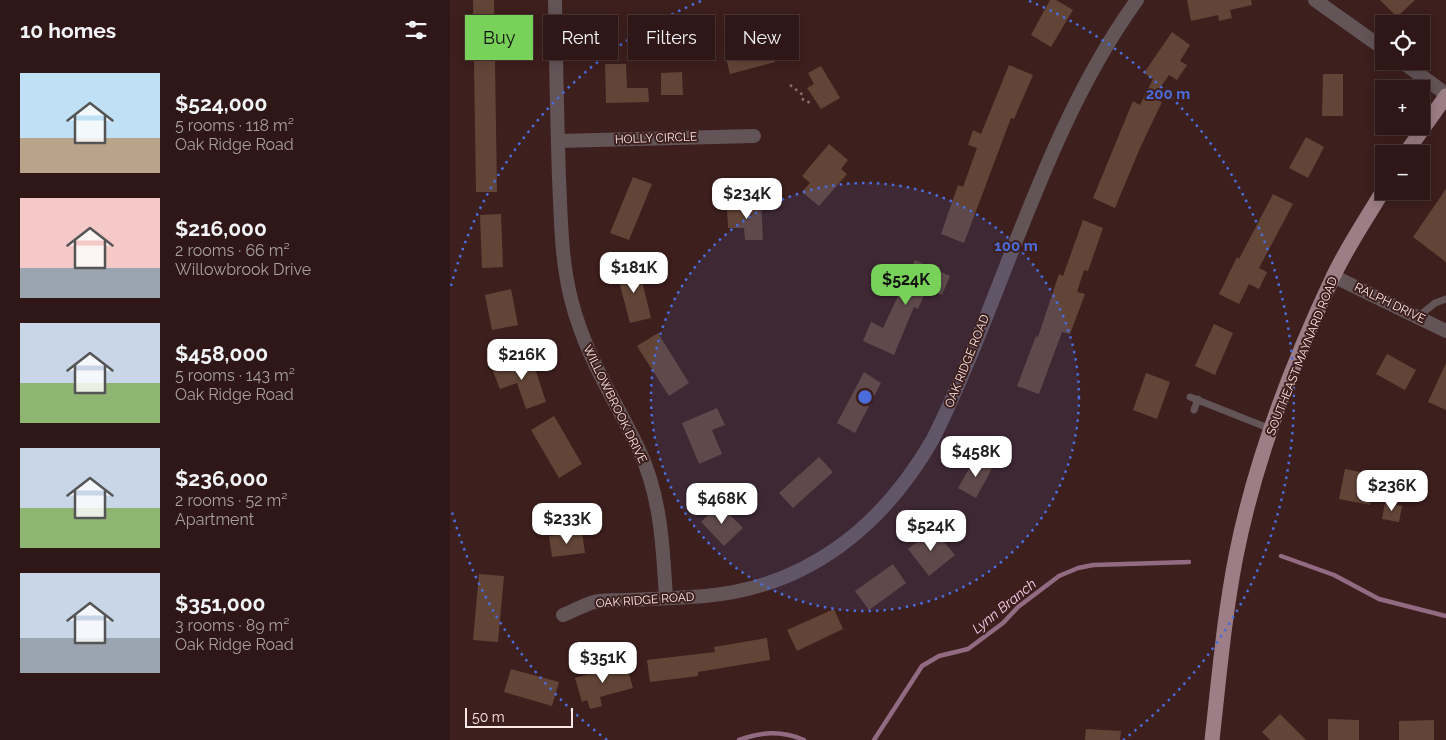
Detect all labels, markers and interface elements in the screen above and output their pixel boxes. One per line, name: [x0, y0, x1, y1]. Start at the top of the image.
chip: Buy: [465, 15, 533, 60]
chip: Rent: [543, 15, 618, 60]
chip: Filters: [628, 15, 715, 60]
chip: New: [725, 15, 799, 60]
map controls: [1375, 15, 1430, 200]
button: locate: [1375, 15, 1430, 70]
icon: filters: [402, 16, 430, 44]
text: 10 homes: [20, 18, 116, 43]
button: +: [1375, 80, 1430, 135]
text: 200 m: [1146, 85, 1190, 103]
text: $524,000: [175, 91, 267, 116]
icon: home: [60, 93, 120, 153]
text: 5 rooms · 118 m²: [175, 116, 294, 135]
street label: HOLLY CIRCLE: [615, 130, 697, 146]
text: Oak Ridge Road: [175, 135, 294, 154]
button: −: [1375, 145, 1430, 200]
pin: $234K: [712, 178, 782, 220]
text: $234K: [723, 184, 771, 203]
text: $216,000: [175, 216, 267, 241]
icon: home: [60, 218, 120, 278]
text: 100 m: [994, 237, 1038, 255]
text: 2 rooms · 66 m²: [175, 241, 290, 260]
pin: $181K: [599, 252, 669, 294]
text: $181K: [611, 258, 657, 277]
text: Willowbrook Drive: [175, 260, 311, 279]
pin: $524K: [871, 264, 941, 306]
text: $524K: [882, 270, 930, 289]
street label: SOUTHEAST MAYNARD ROAD: [1264, 274, 1340, 437]
street label: RALPH DRIVE: [1352, 280, 1428, 326]
street label: OAK RIDGE ROAD: [942, 312, 992, 410]
pin: $216K: [487, 338, 557, 381]
text: $458,000: [175, 341, 268, 366]
icon: home: [60, 343, 120, 403]
street label: WILLOWBROOK DRIVE: [580, 343, 650, 465]
text: $216K: [498, 345, 546, 364]
text: 5 rooms · 143 m²: [175, 366, 295, 385]
text: Oak Ridge Road: [175, 385, 294, 404]
centre of rings: [856, 388, 874, 406]
pin: $458K: [941, 436, 1011, 478]
text: $458K: [952, 442, 1000, 461]
text: $236,000: [175, 466, 268, 491]
icon: home: [60, 468, 120, 528]
pin: $236K: [1357, 470, 1427, 512]
text: $236K: [1368, 476, 1416, 495]
pin: $468K: [687, 482, 757, 525]
text: $468K: [697, 489, 747, 508]
text: 2 rooms · 52 m²: [175, 491, 287, 510]
pin: $233K: [532, 502, 602, 545]
text: $233K: [543, 509, 591, 528]
text: Apartment: [175, 510, 254, 529]
pin: $524K: [896, 510, 966, 552]
text: $524K: [907, 516, 955, 535]
water label: Lynn Branch: [969, 575, 1039, 637]
street label: OAK RIDGE ROAD: [595, 590, 695, 610]
text: $351,000: [175, 591, 265, 616]
icon: home: [60, 593, 120, 653]
text: 3 rooms · 89 m²: [175, 616, 290, 635]
text: Oak Ridge Road: [175, 635, 294, 654]
pin: $351K: [568, 642, 638, 684]
text: $351K: [580, 648, 626, 667]
scale bar: [465, 705, 572, 728]
text: 50 m: [472, 709, 505, 725]

